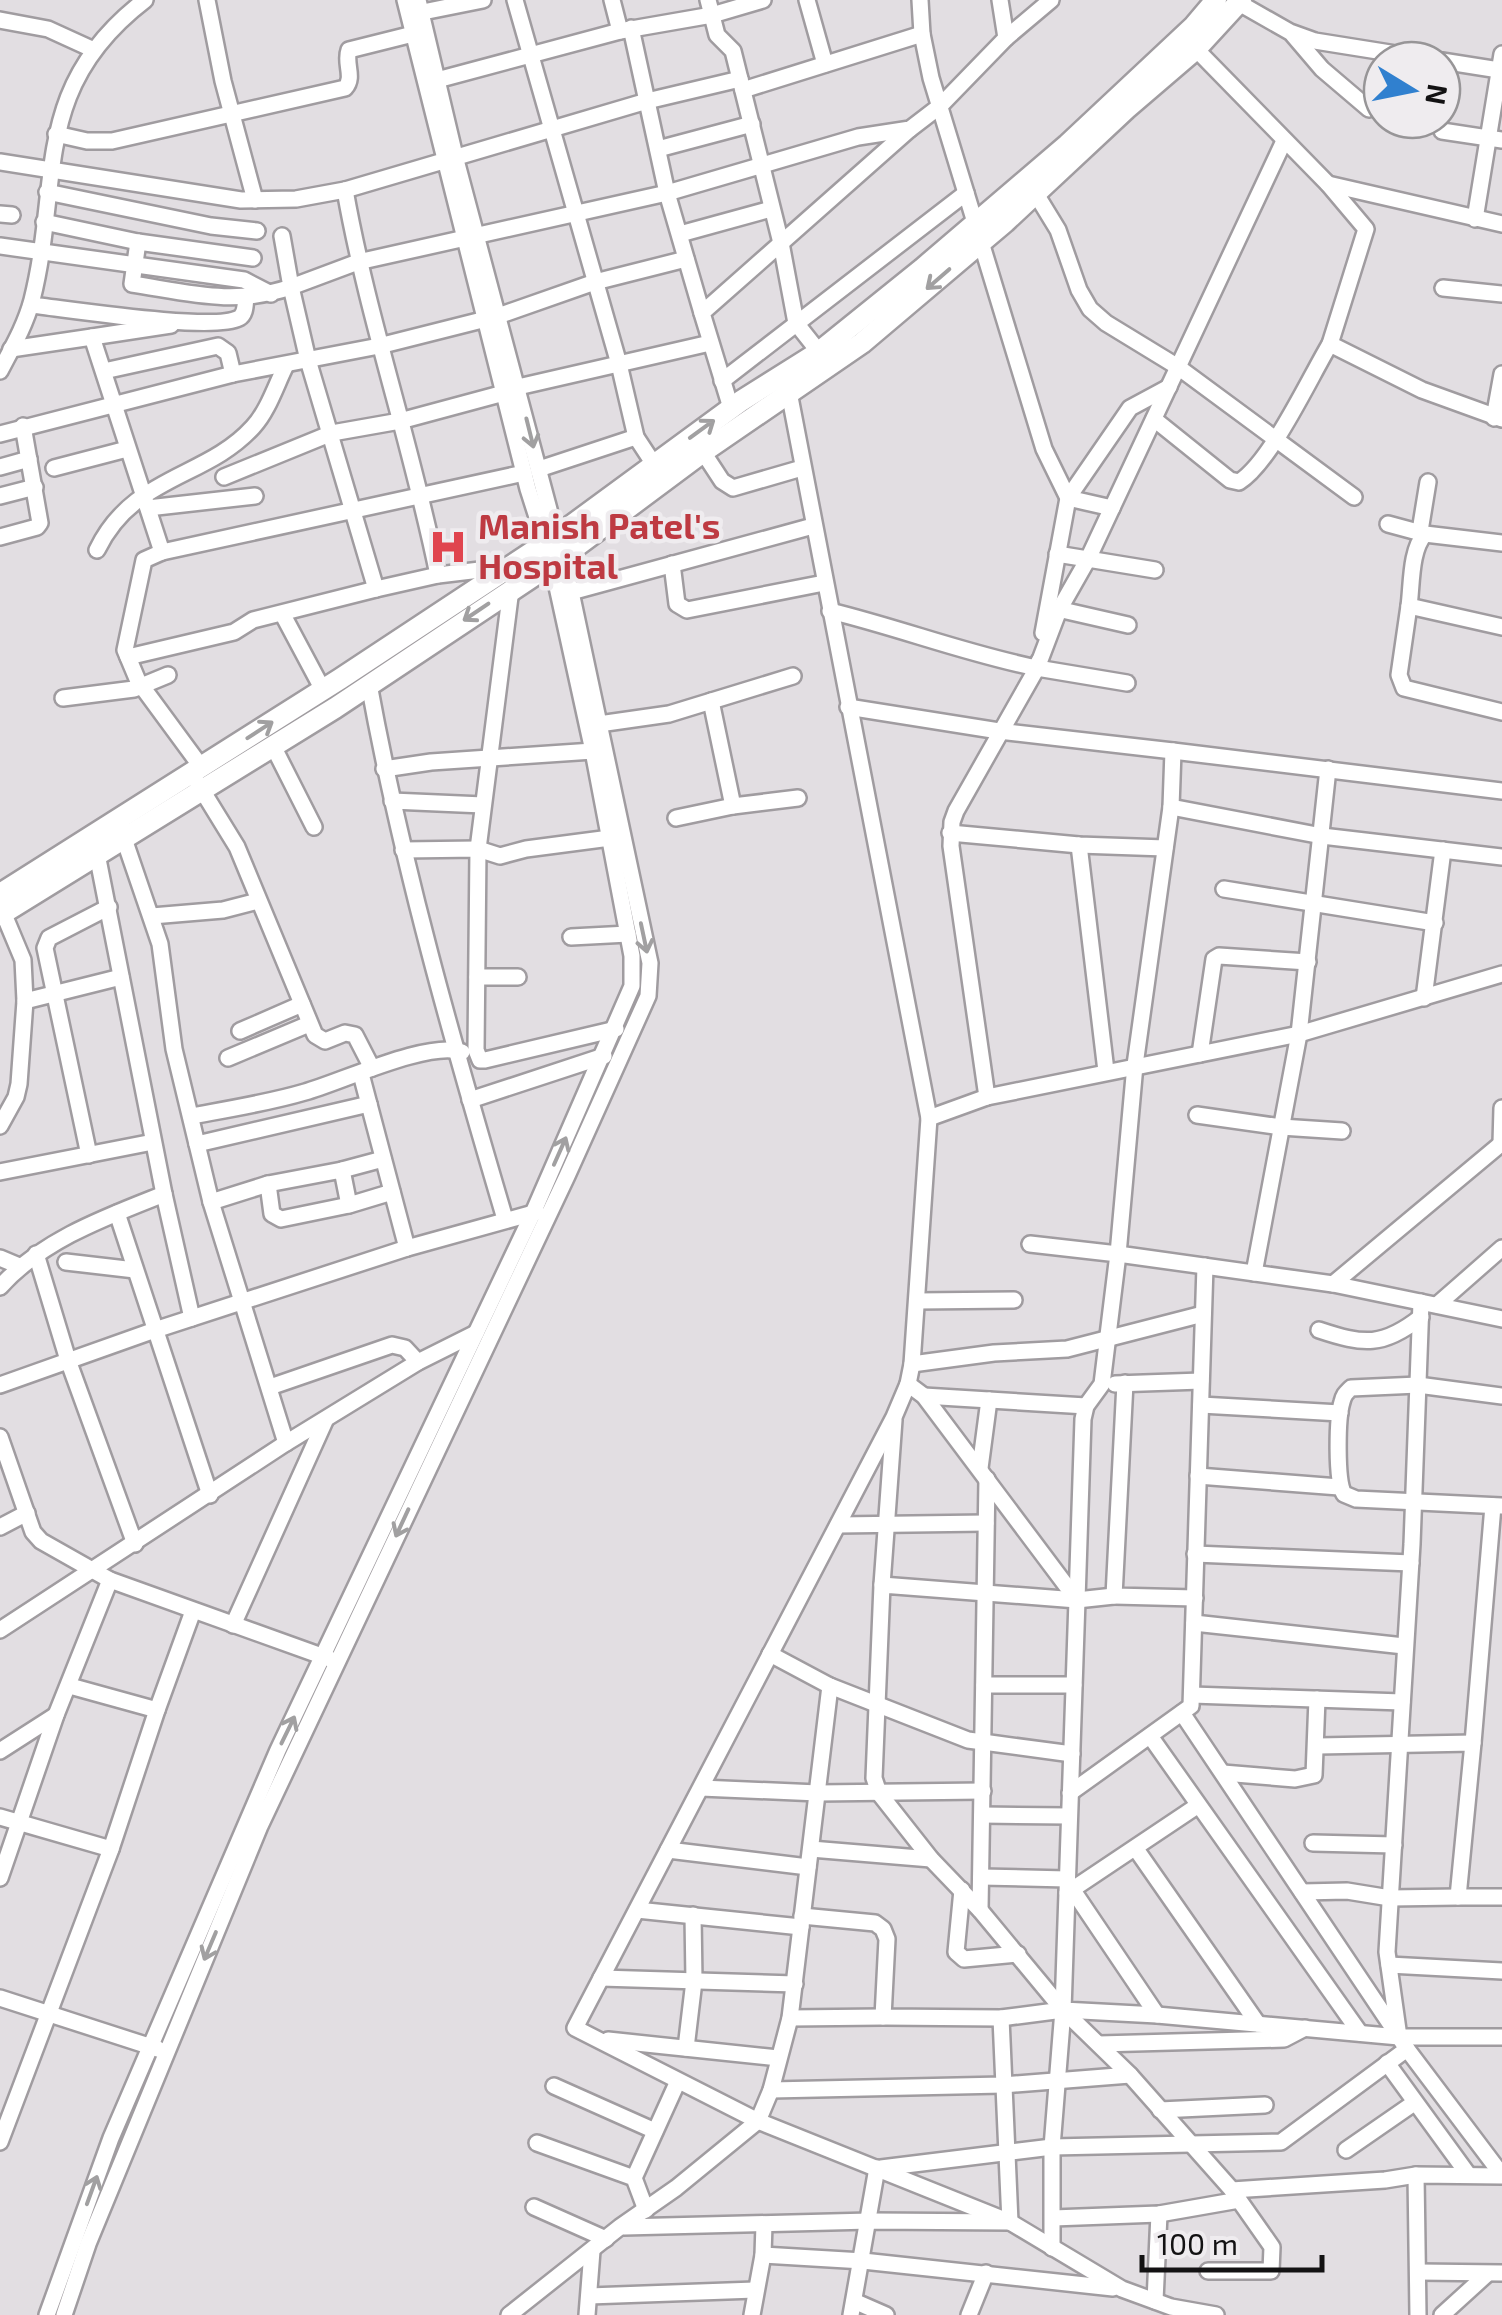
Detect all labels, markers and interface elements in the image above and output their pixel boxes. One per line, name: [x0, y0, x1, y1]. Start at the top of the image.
north arrow: [1362, 40, 1462, 140]
text: N: [1419, 82, 1456, 107]
one-way arrow: [926, 267, 951, 290]
one-way arrow: [522, 417, 541, 448]
one-way arrow: [688, 419, 715, 440]
place label: Manish Patel's Hospital: [478, 504, 720, 586]
hospital icon: Manish Patel's Hospital: [427, 526, 469, 568]
one-way arrow: [463, 601, 491, 622]
one-way arrow: [245, 720, 274, 741]
one-way arrow: [636, 921, 655, 953]
one-way arrow: [552, 1136, 570, 1167]
one-way arrow: [391, 1507, 410, 1537]
one-way arrow: [279, 1716, 298, 1746]
one-way arrow: [199, 1930, 217, 1961]
one-way arrow: [84, 2176, 102, 2207]
scale bar: [1142, 2210, 1322, 2272]
text: 100 m: [1157, 2225, 1238, 2261]

